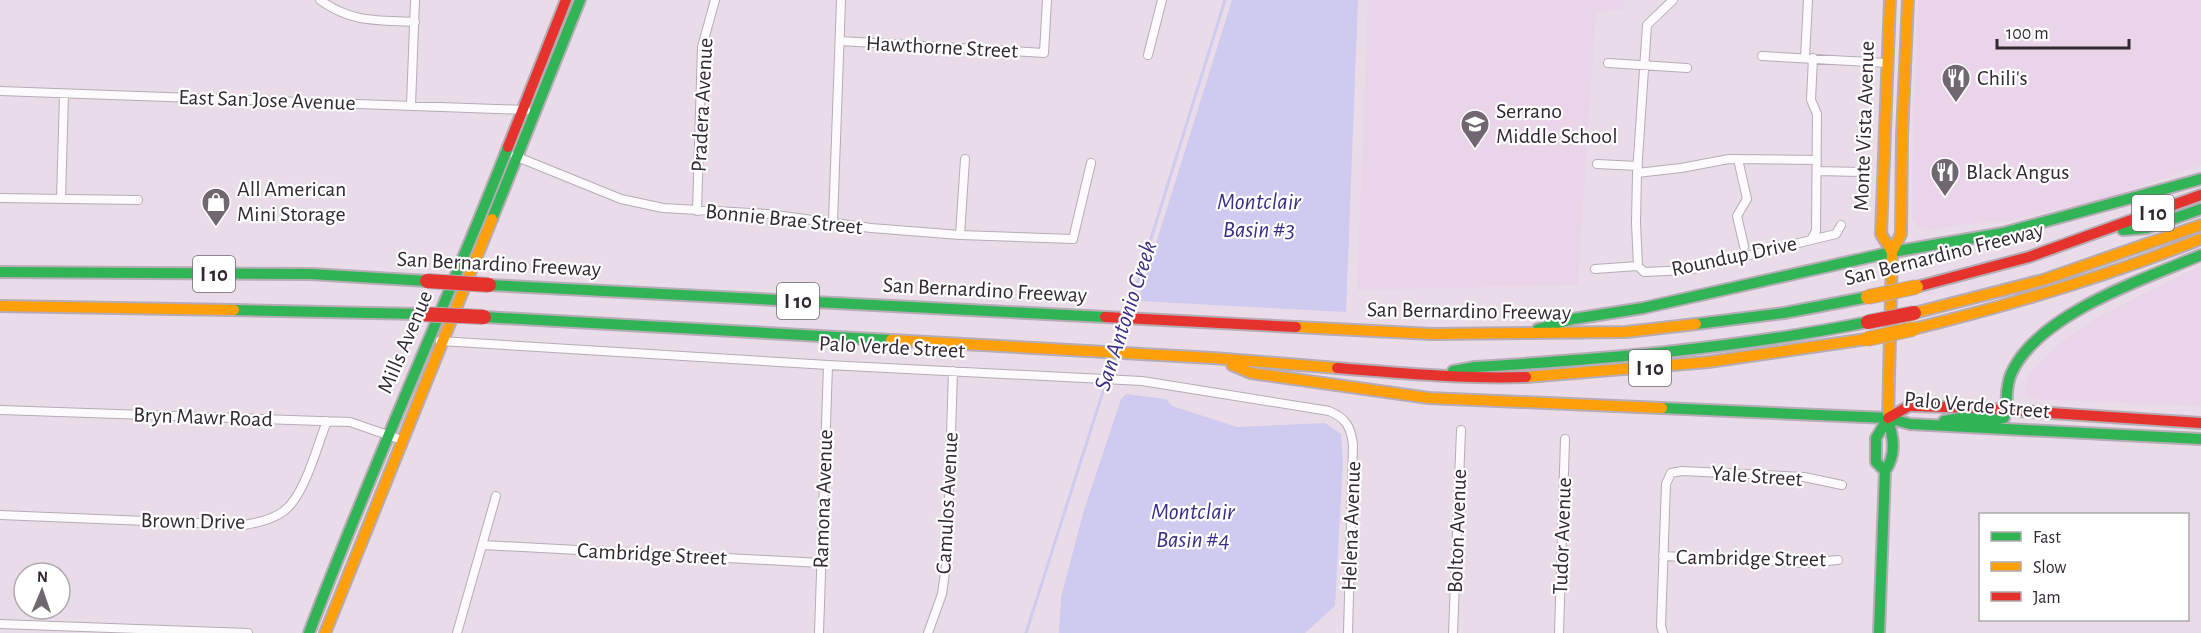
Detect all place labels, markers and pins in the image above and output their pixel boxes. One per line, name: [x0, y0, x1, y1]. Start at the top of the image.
restaurant icon: Chili's: [1940, 62, 1972, 104]
place label: Chili's: [1977, 67, 2028, 89]
place label: Serrano Middle School: [1496, 100, 1618, 147]
school or university icon: Serrano Middle School: [1459, 108, 1491, 150]
restaurant icon: Black Angus: [1929, 156, 1961, 198]
place label: Black Angus: [1966, 161, 2069, 183]
place label: All American Mini Storage: [237, 178, 346, 225]
shop icon: All American Mini Storage: [200, 186, 232, 228]

